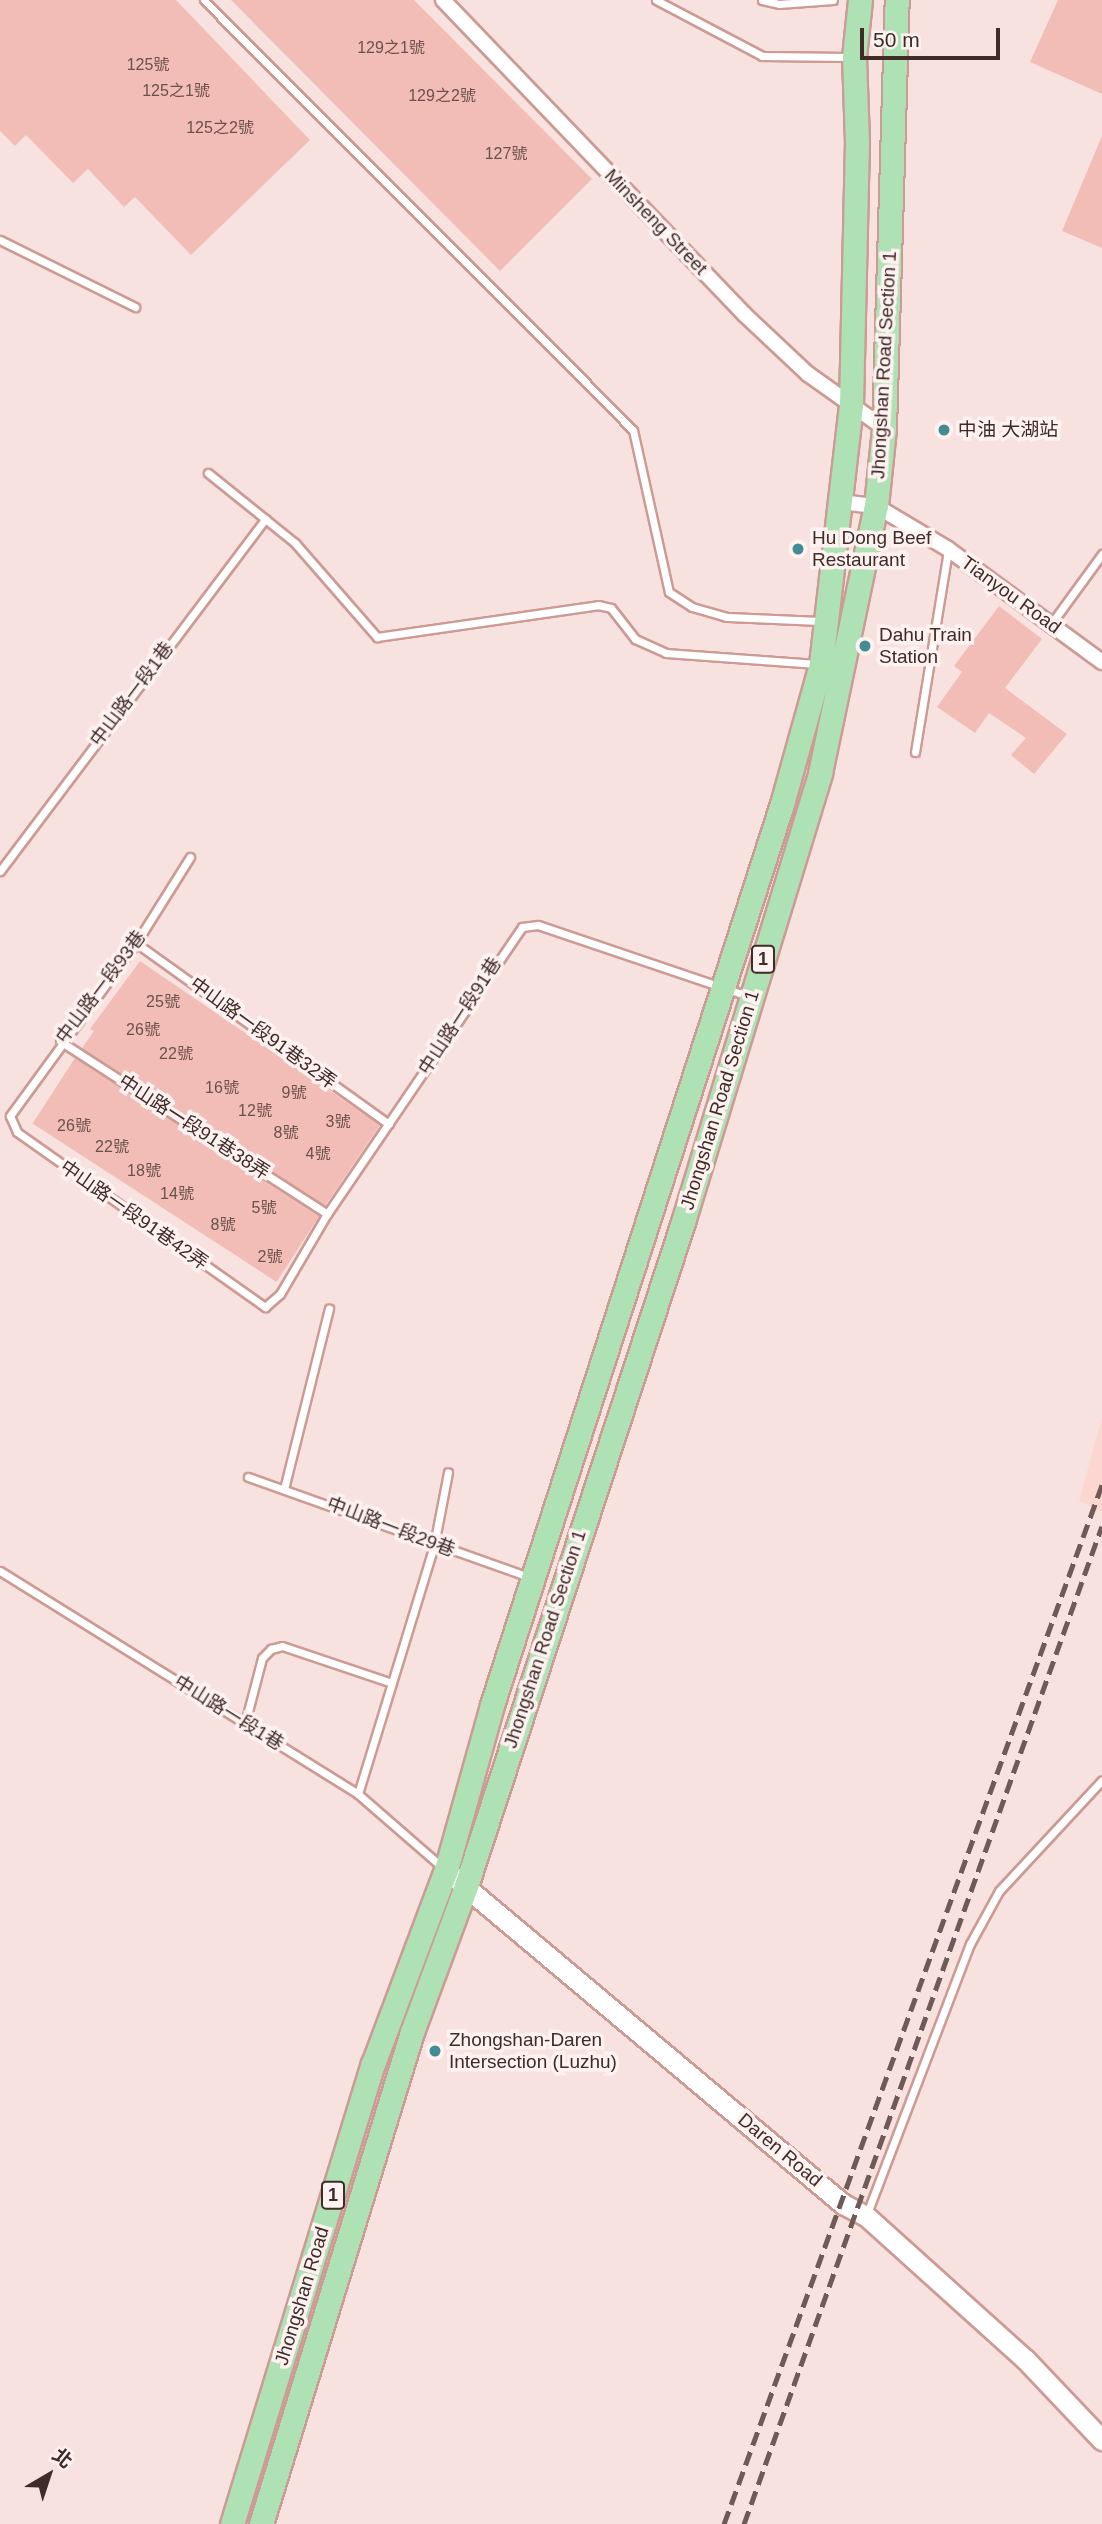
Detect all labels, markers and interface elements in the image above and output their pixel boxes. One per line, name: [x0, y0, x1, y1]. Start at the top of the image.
scale bar: [864, 14, 1004, 58]
text: 50 m: [873, 28, 920, 51]
house number: 129之1號: [357, 38, 425, 58]
house number: 125號: [127, 55, 169, 75]
house number: 125之1號: [142, 81, 210, 101]
house number: 129之2號: [408, 86, 476, 106]
house number: 125之2號: [186, 118, 254, 138]
house number: 127號: [485, 144, 527, 164]
street label: Minsheng Street: [600, 164, 712, 280]
street label: Jhongshan Road Section 1: [867, 250, 901, 480]
place label: 中油 大湖站: [958, 419, 1058, 441]
marker: 中油 大湖站: [936, 422, 952, 438]
place label: Hu Dong Beef Restaurant: [812, 527, 931, 571]
marker: Hu Dong Beef Restaurant: [790, 541, 806, 557]
street label: Tianyou Road: [957, 551, 1065, 639]
place label: Dahu Train Station: [879, 624, 972, 668]
street label: 中山路一段1巷: [85, 637, 179, 751]
marker: Dahu Train Station: [857, 638, 873, 654]
street label: 中山路一段93巷: [51, 926, 151, 1048]
road number: 1: [751, 944, 775, 974]
street label: 中山路一段91巷: [414, 953, 506, 1079]
street label: 中山路一段91巷32弄: [185, 972, 341, 1094]
street label: Jhongshan Road Section 1: [676, 988, 764, 1212]
house number: 25號: [146, 992, 180, 1012]
house number: 26號: [126, 1020, 160, 1040]
house number: 22號: [159, 1044, 193, 1064]
street label: 中山路一段91巷38弄: [114, 1070, 274, 1184]
house number: 16號: [205, 1078, 239, 1098]
house number: 9號: [282, 1083, 306, 1103]
house number: 12號: [238, 1101, 272, 1121]
house number: 3號: [326, 1112, 350, 1132]
house number: 26號: [57, 1116, 91, 1136]
house number: 8號: [274, 1123, 298, 1143]
house number: 22號: [95, 1137, 129, 1157]
house number: 4號: [306, 1144, 330, 1164]
street label: 中山路一段91巷42弄: [56, 1155, 212, 1275]
house number: 18號: [127, 1161, 161, 1181]
house number: 14號: [160, 1184, 194, 1204]
house number: 5號: [252, 1198, 276, 1218]
house number: 8號: [211, 1215, 235, 1235]
house number: 2號: [258, 1247, 282, 1267]
street label: 中山路一段29巷: [324, 1492, 458, 1562]
street label: Jhongshan Road Section 1: [499, 1527, 591, 1751]
street label: 中山路一段1巷: [170, 1670, 288, 1756]
place label: Zhongshan-Daren Intersection (Luzhu): [449, 2029, 617, 2073]
marker: Zhongshan-Daren Intersection (Luzhu): [427, 2043, 443, 2059]
street label: Daren Road: [733, 2108, 827, 2192]
road number: 1: [321, 2180, 345, 2210]
street label: Jhongshan Road: [270, 2224, 334, 2368]
north arrow: [14, 2440, 84, 2510]
text: 北: [49, 2444, 77, 2472]

